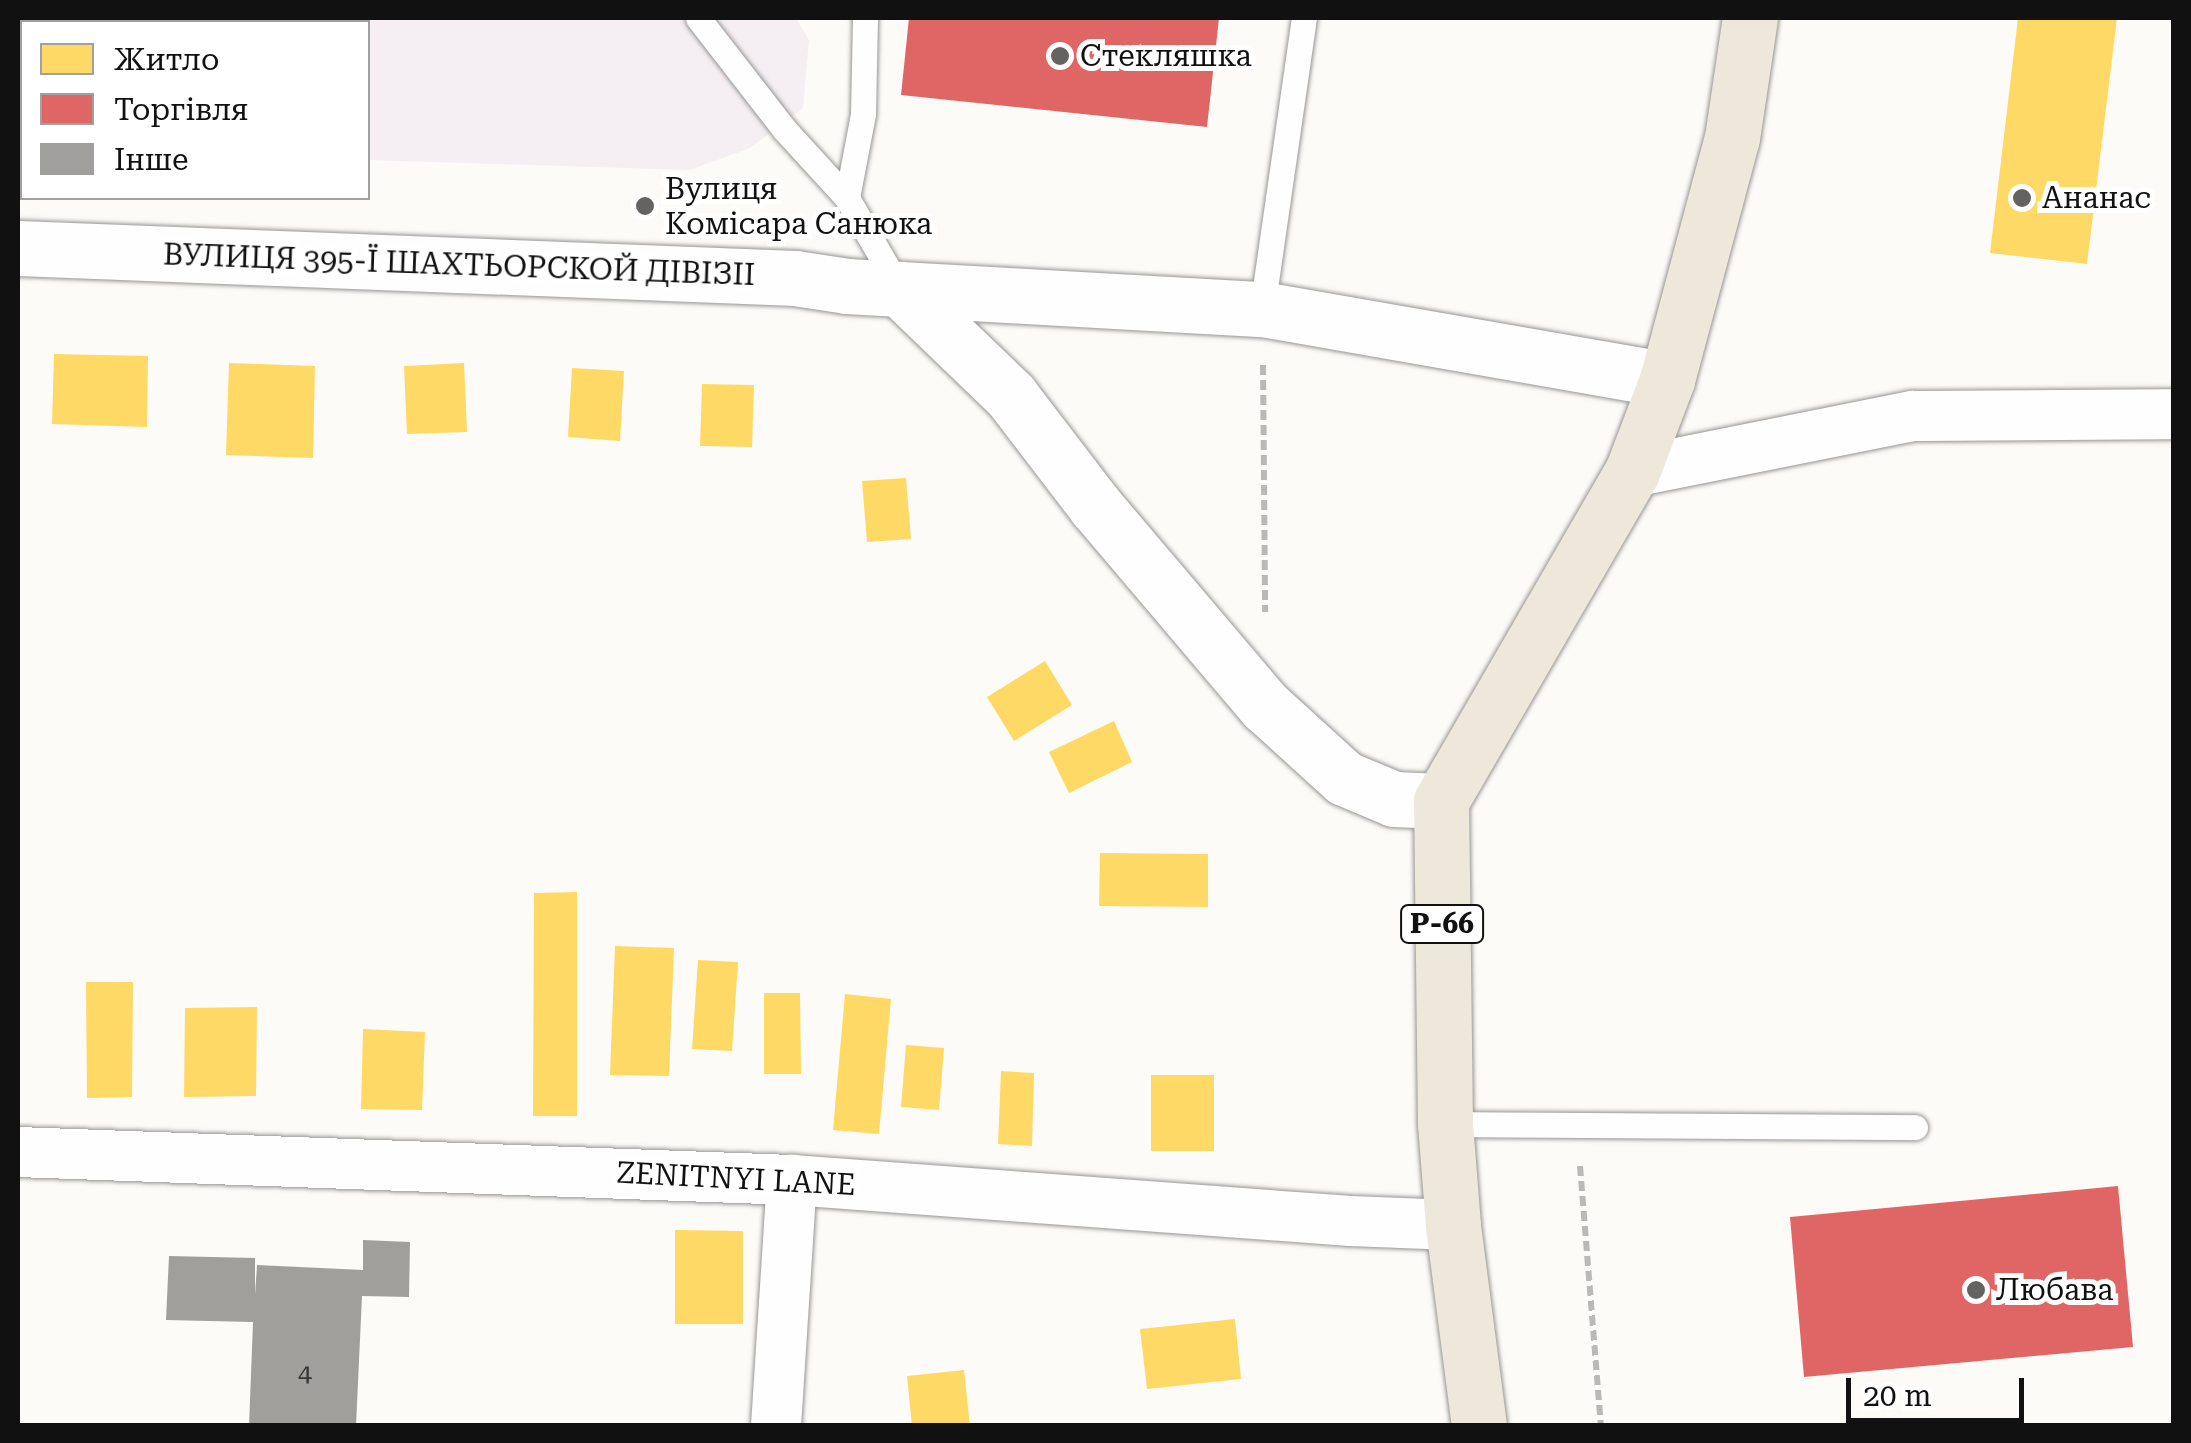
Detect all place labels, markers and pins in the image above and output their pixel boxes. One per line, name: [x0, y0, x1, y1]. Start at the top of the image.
place label: Стекляшка: [1080, 38, 1252, 74]
marker: Стекляшка: [1049, 45, 1071, 67]
place label: Вулиця Комісара Санюка: [665, 171, 932, 242]
place label: Ананас: [2042, 180, 2151, 216]
marker: Ананас: [2011, 187, 2033, 209]
marker: Вулиця Комісара Санюка: [634, 195, 656, 217]
place label: Любава: [1996, 1272, 2113, 1308]
marker: Любава: [1965, 1279, 1987, 1301]

